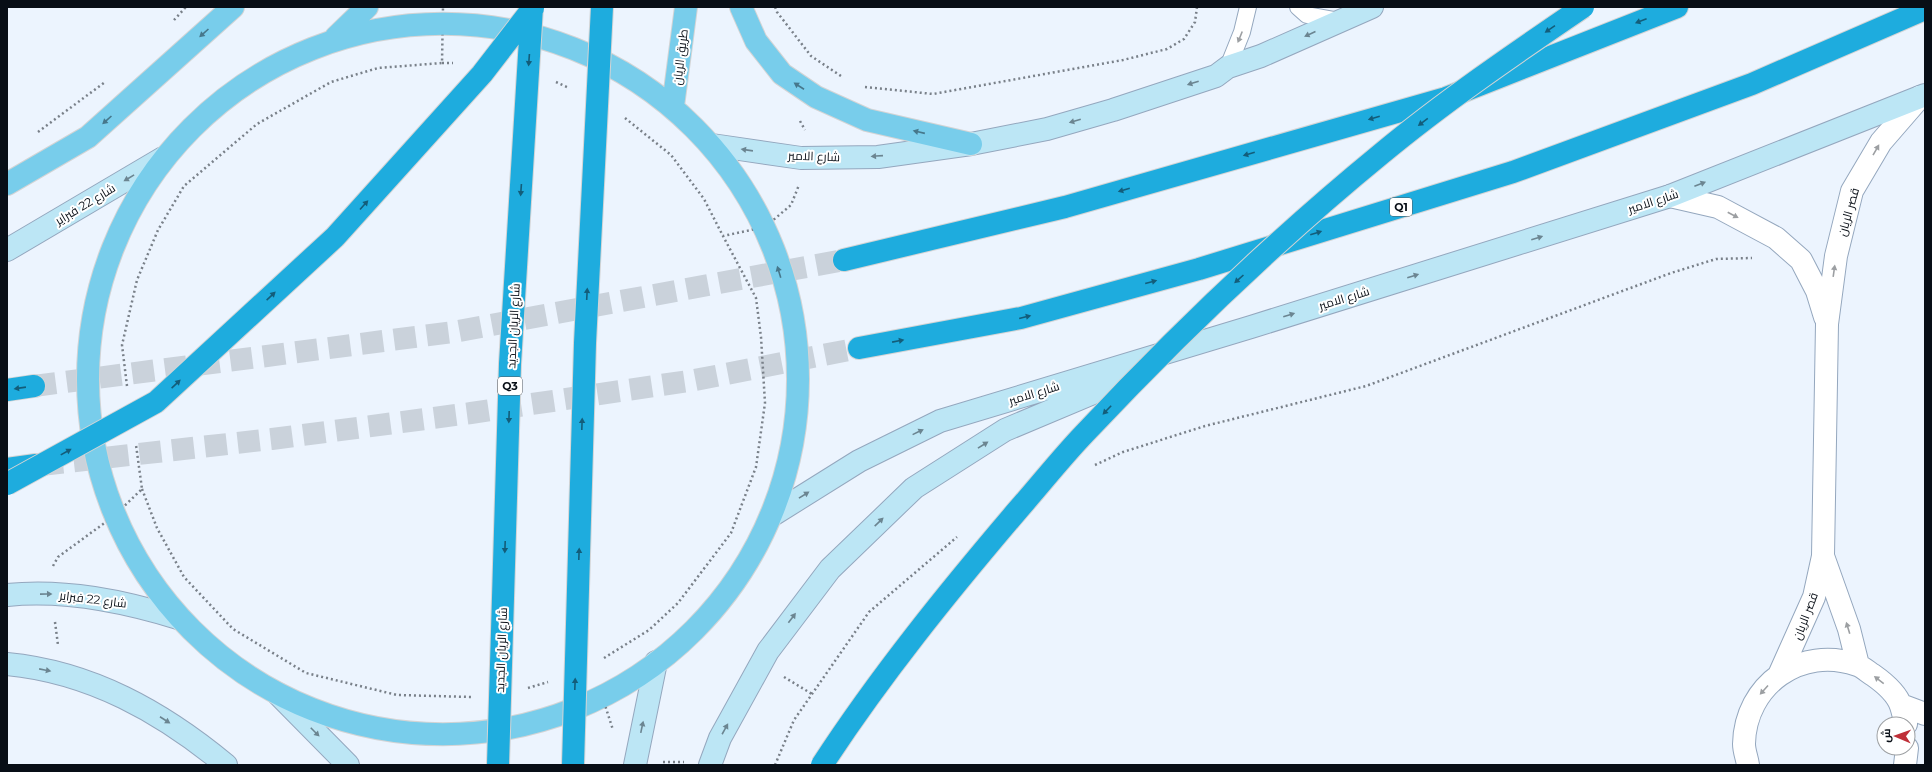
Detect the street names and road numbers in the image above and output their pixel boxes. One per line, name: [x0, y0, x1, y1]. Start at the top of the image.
street label: طريق الريان: [669, 28, 691, 86]
street label: شارع الامير: [787, 148, 840, 165]
street label: شارع 22 فبراير: [51, 180, 118, 229]
street label: شارع الامير: [1625, 186, 1681, 217]
street label: قصر الريان: [1834, 186, 1862, 238]
road number: Q1: [1390, 198, 1412, 216]
street label: شارع الريان الجديد: [503, 283, 524, 369]
street label: شارع الامير: [1316, 283, 1372, 314]
road number: Q3: [498, 377, 522, 395]
street label: شارع الامير: [1006, 378, 1062, 409]
street label: شارع 22 فبراير: [57, 587, 128, 612]
street label: قصر الريان: [1789, 590, 1821, 642]
street label: شارع الريان الجديد: [492, 607, 511, 693]

